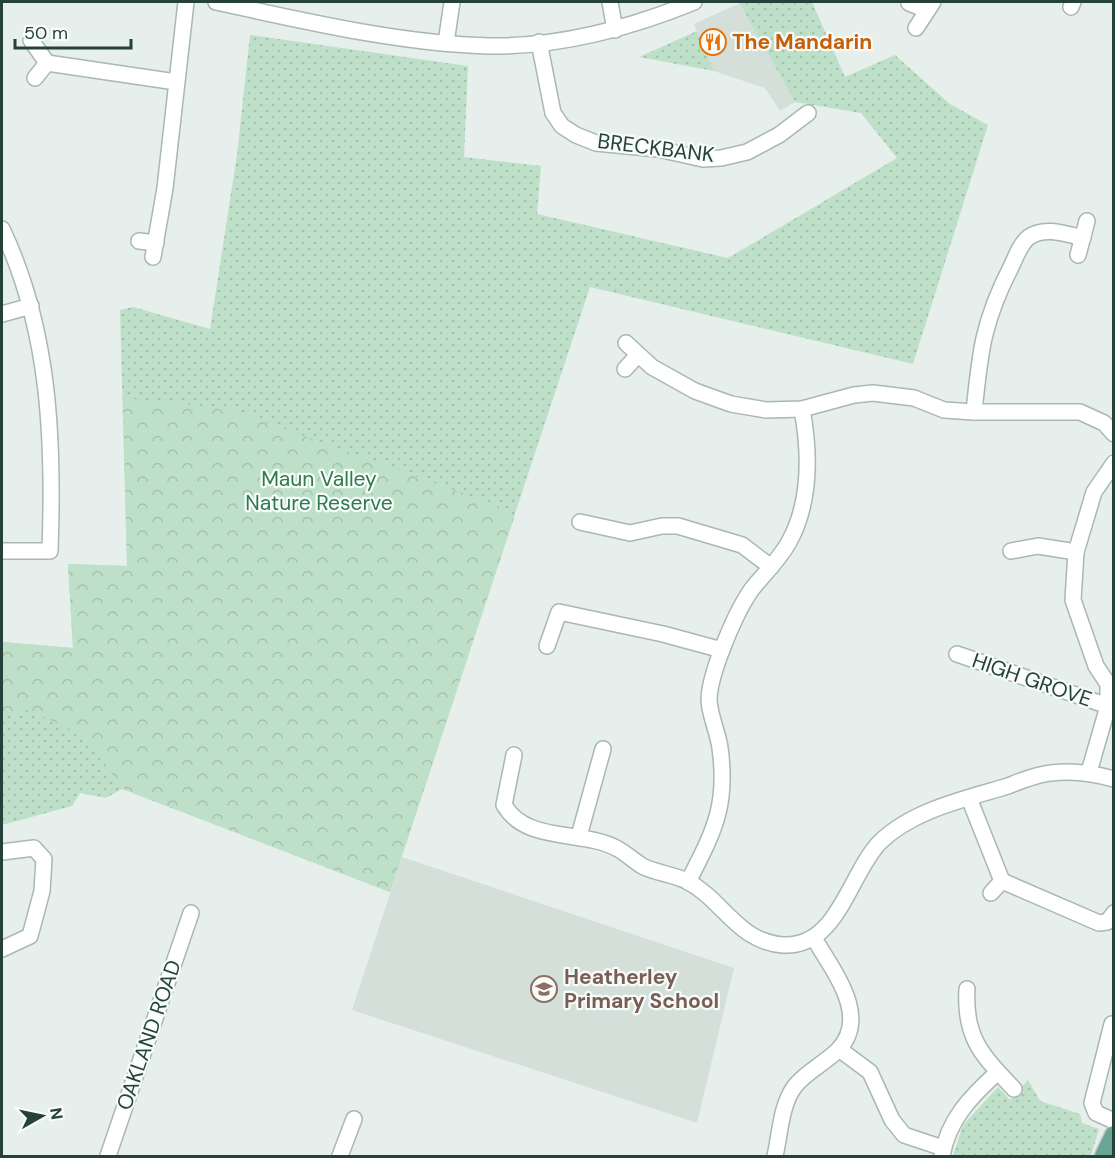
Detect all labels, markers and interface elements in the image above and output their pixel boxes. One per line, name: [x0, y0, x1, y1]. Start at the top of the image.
scale bar: [15, 12, 130, 50]
text: 50 m: [24, 21, 68, 45]
restaurant icon: The Mandarin: [698, 27, 728, 57]
place label: The Mandarin: [732, 28, 872, 56]
street label: BRECKBANK: [596, 127, 716, 169]
park label: Maun Valley Nature Reserve: [245, 465, 393, 517]
street label: HIGH GROVE: [968, 646, 1096, 714]
street label: OAKLAND ROAD: [110, 956, 188, 1114]
place label: Heatherley Primary School: [564, 963, 719, 1015]
school or university icon: Heatherley Primary School: [529, 974, 559, 1004]
north arrow: [12, 1086, 72, 1146]
text: N: [45, 1106, 68, 1121]

